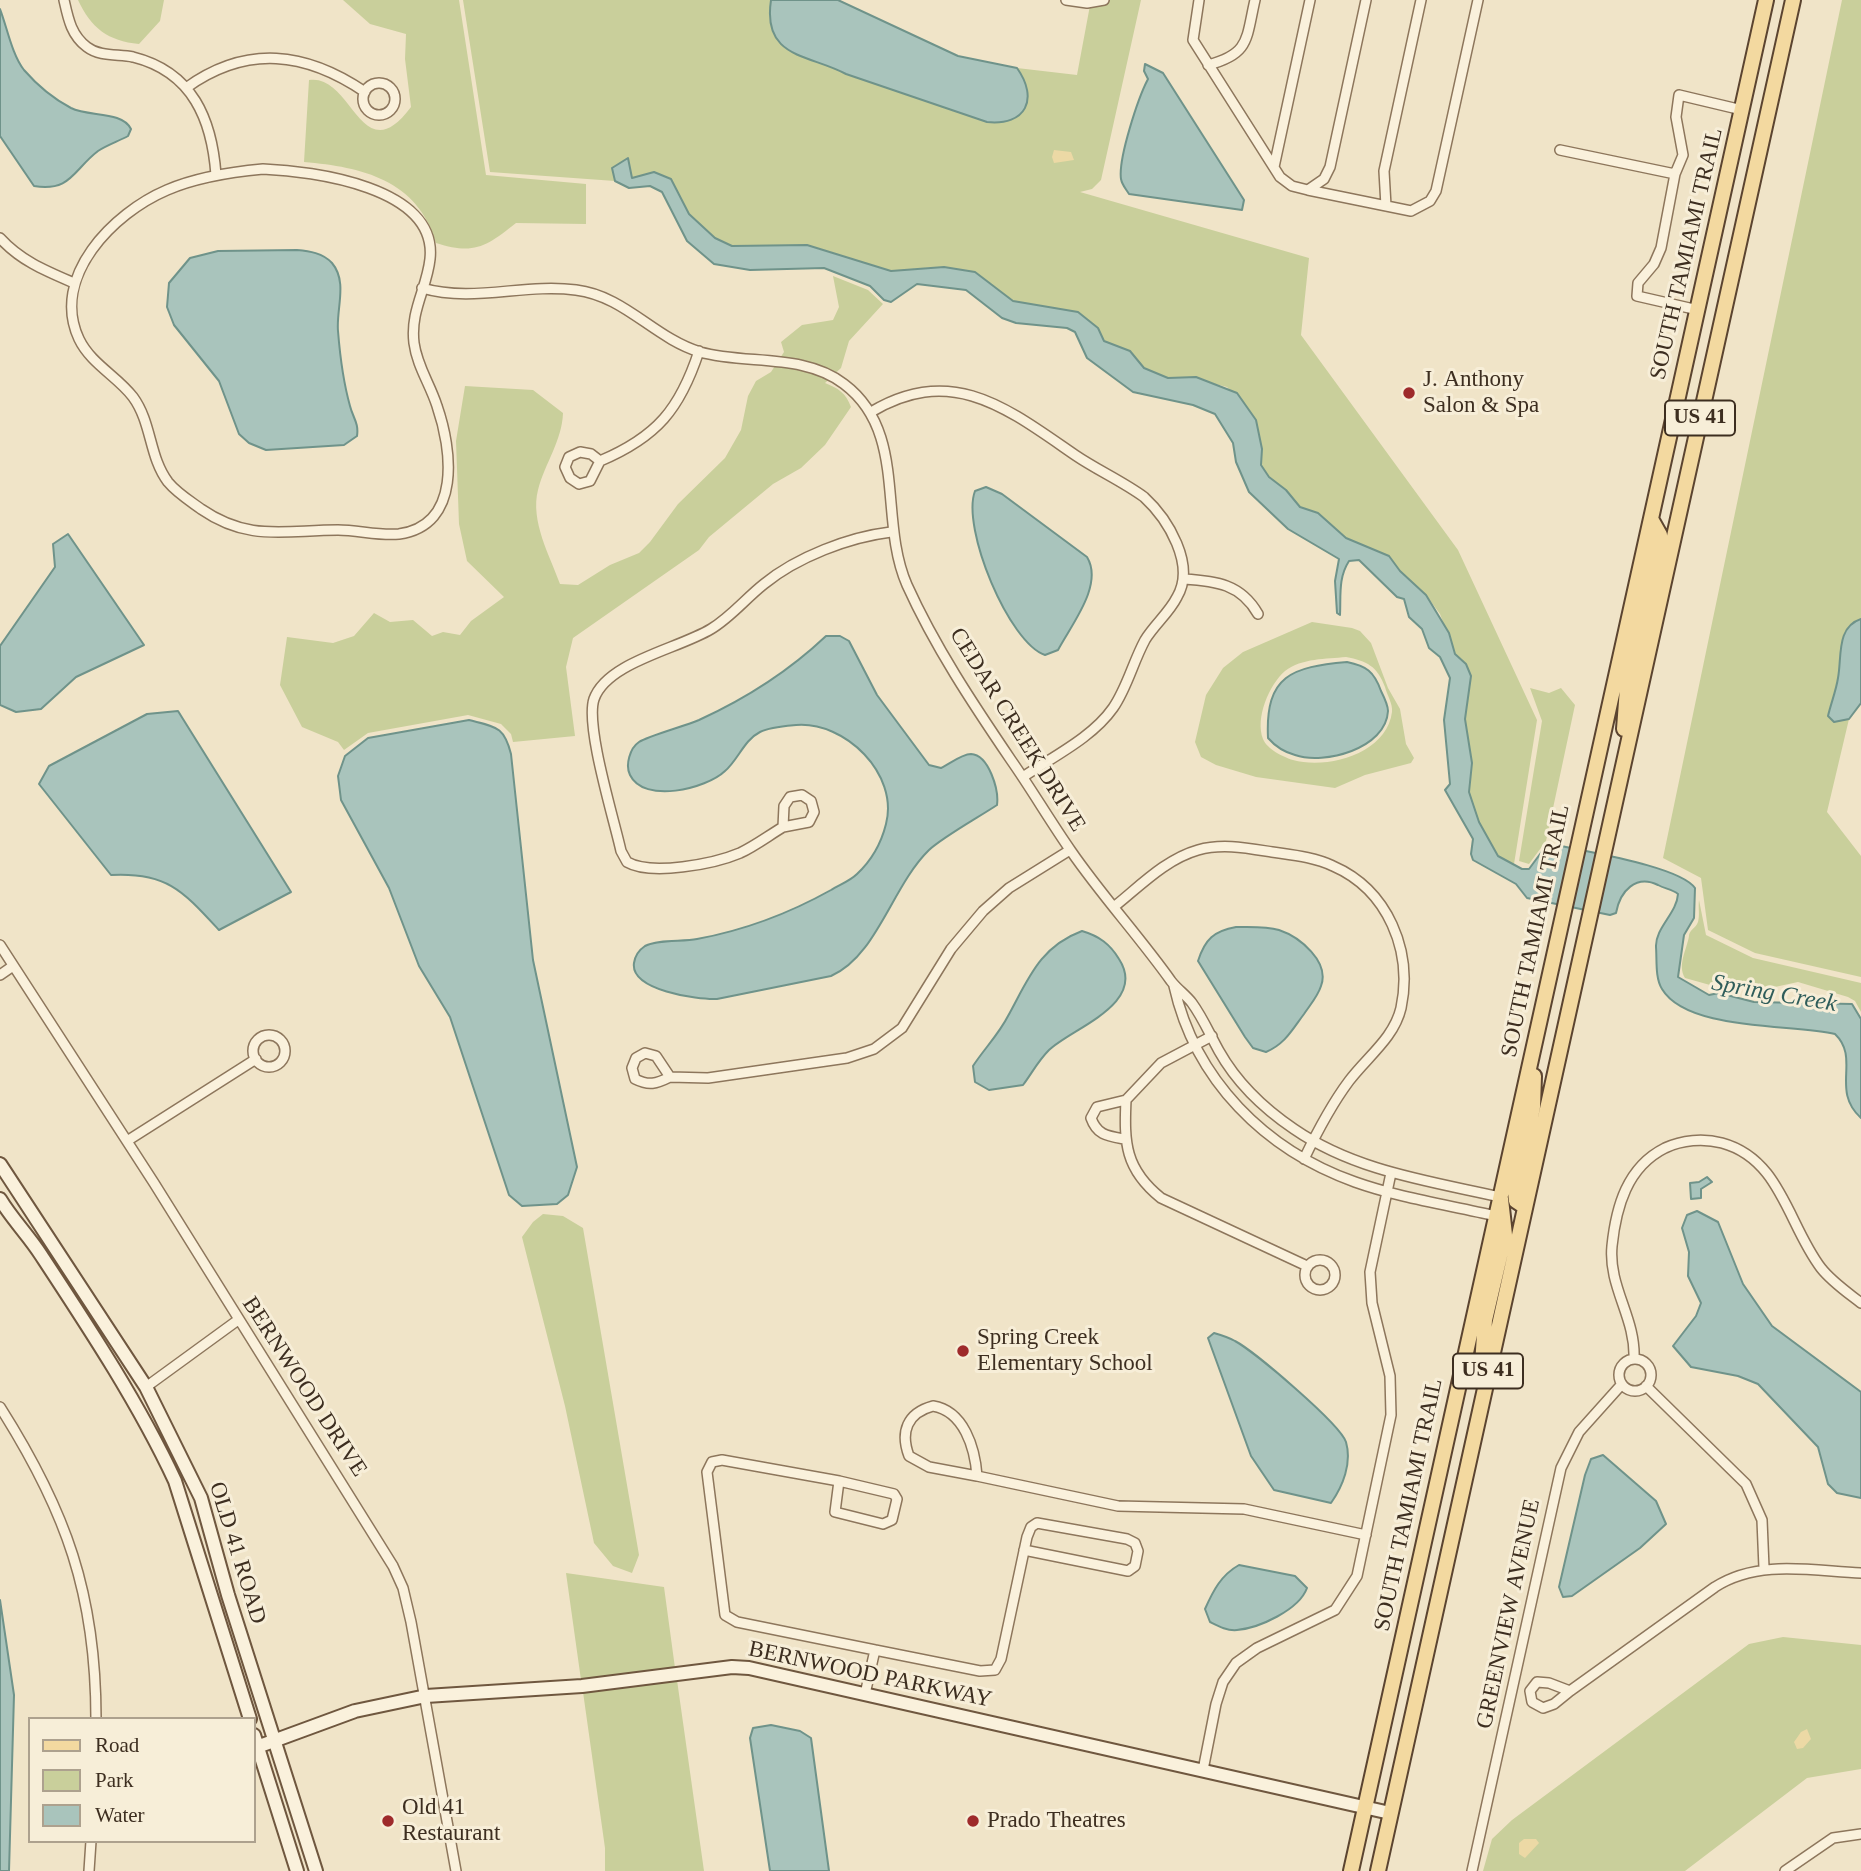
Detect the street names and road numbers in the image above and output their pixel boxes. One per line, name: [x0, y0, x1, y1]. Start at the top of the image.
street label: SOUTH TAMIAMI TRAIL: [1645, 125, 1729, 383]
road number: US 41: [1665, 400, 1735, 436]
street label: CEDAR CREEK DRIVE: [943, 623, 1091, 837]
street label: SOUTH TAMIAMI TRAIL: [1496, 802, 1576, 1060]
street label: BERNWOOD DRIVE: [236, 1292, 372, 1482]
road number: US 41: [1453, 1354, 1523, 1388]
street label: SOUTH TAMIAMI TRAIL: [1369, 1376, 1449, 1634]
street label: OLD 41 ROAD: [202, 1479, 272, 1627]
street label: GREENVIEW AVENUE: [1471, 1497, 1547, 1731]
street label: BERNWOOD PARKWAY: [746, 1636, 994, 1714]

